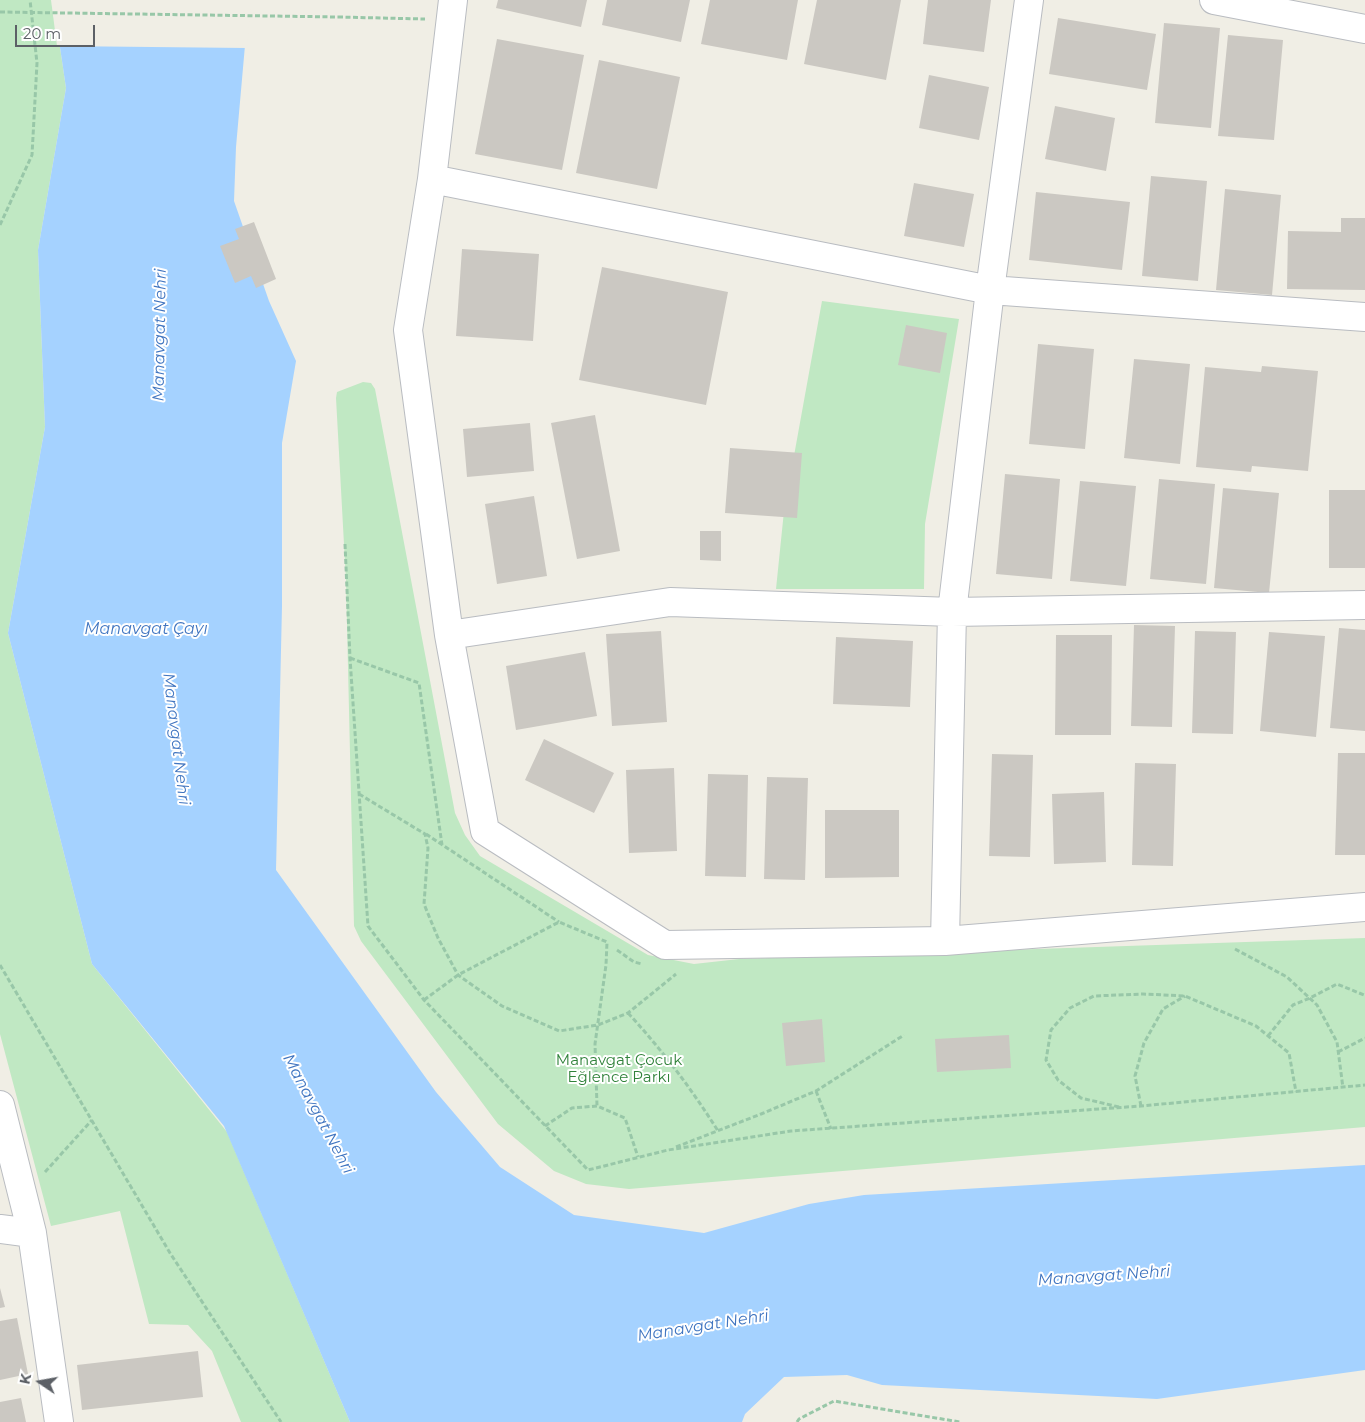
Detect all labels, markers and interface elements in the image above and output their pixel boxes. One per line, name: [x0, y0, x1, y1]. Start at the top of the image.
scale bar: [18, 15, 98, 47]
text: 20 m: [23, 24, 61, 43]
water label: Manavgat Nehri: [149, 268, 171, 402]
water label: Manavgat Çayı: [84, 619, 208, 639]
water label: Manavgat Nehri: [158, 672, 194, 806]
water label: Manavgat Nehri: [278, 1051, 358, 1177]
park label: Manavgat Çocuk Eğlence Parkı: [556, 1052, 682, 1087]
water label: Manavgat Nehri: [1037, 1262, 1171, 1290]
water label: Manavgat Nehri: [636, 1306, 770, 1346]
north arrow: [15, 1357, 65, 1407]
text: K: [15, 1372, 35, 1386]

